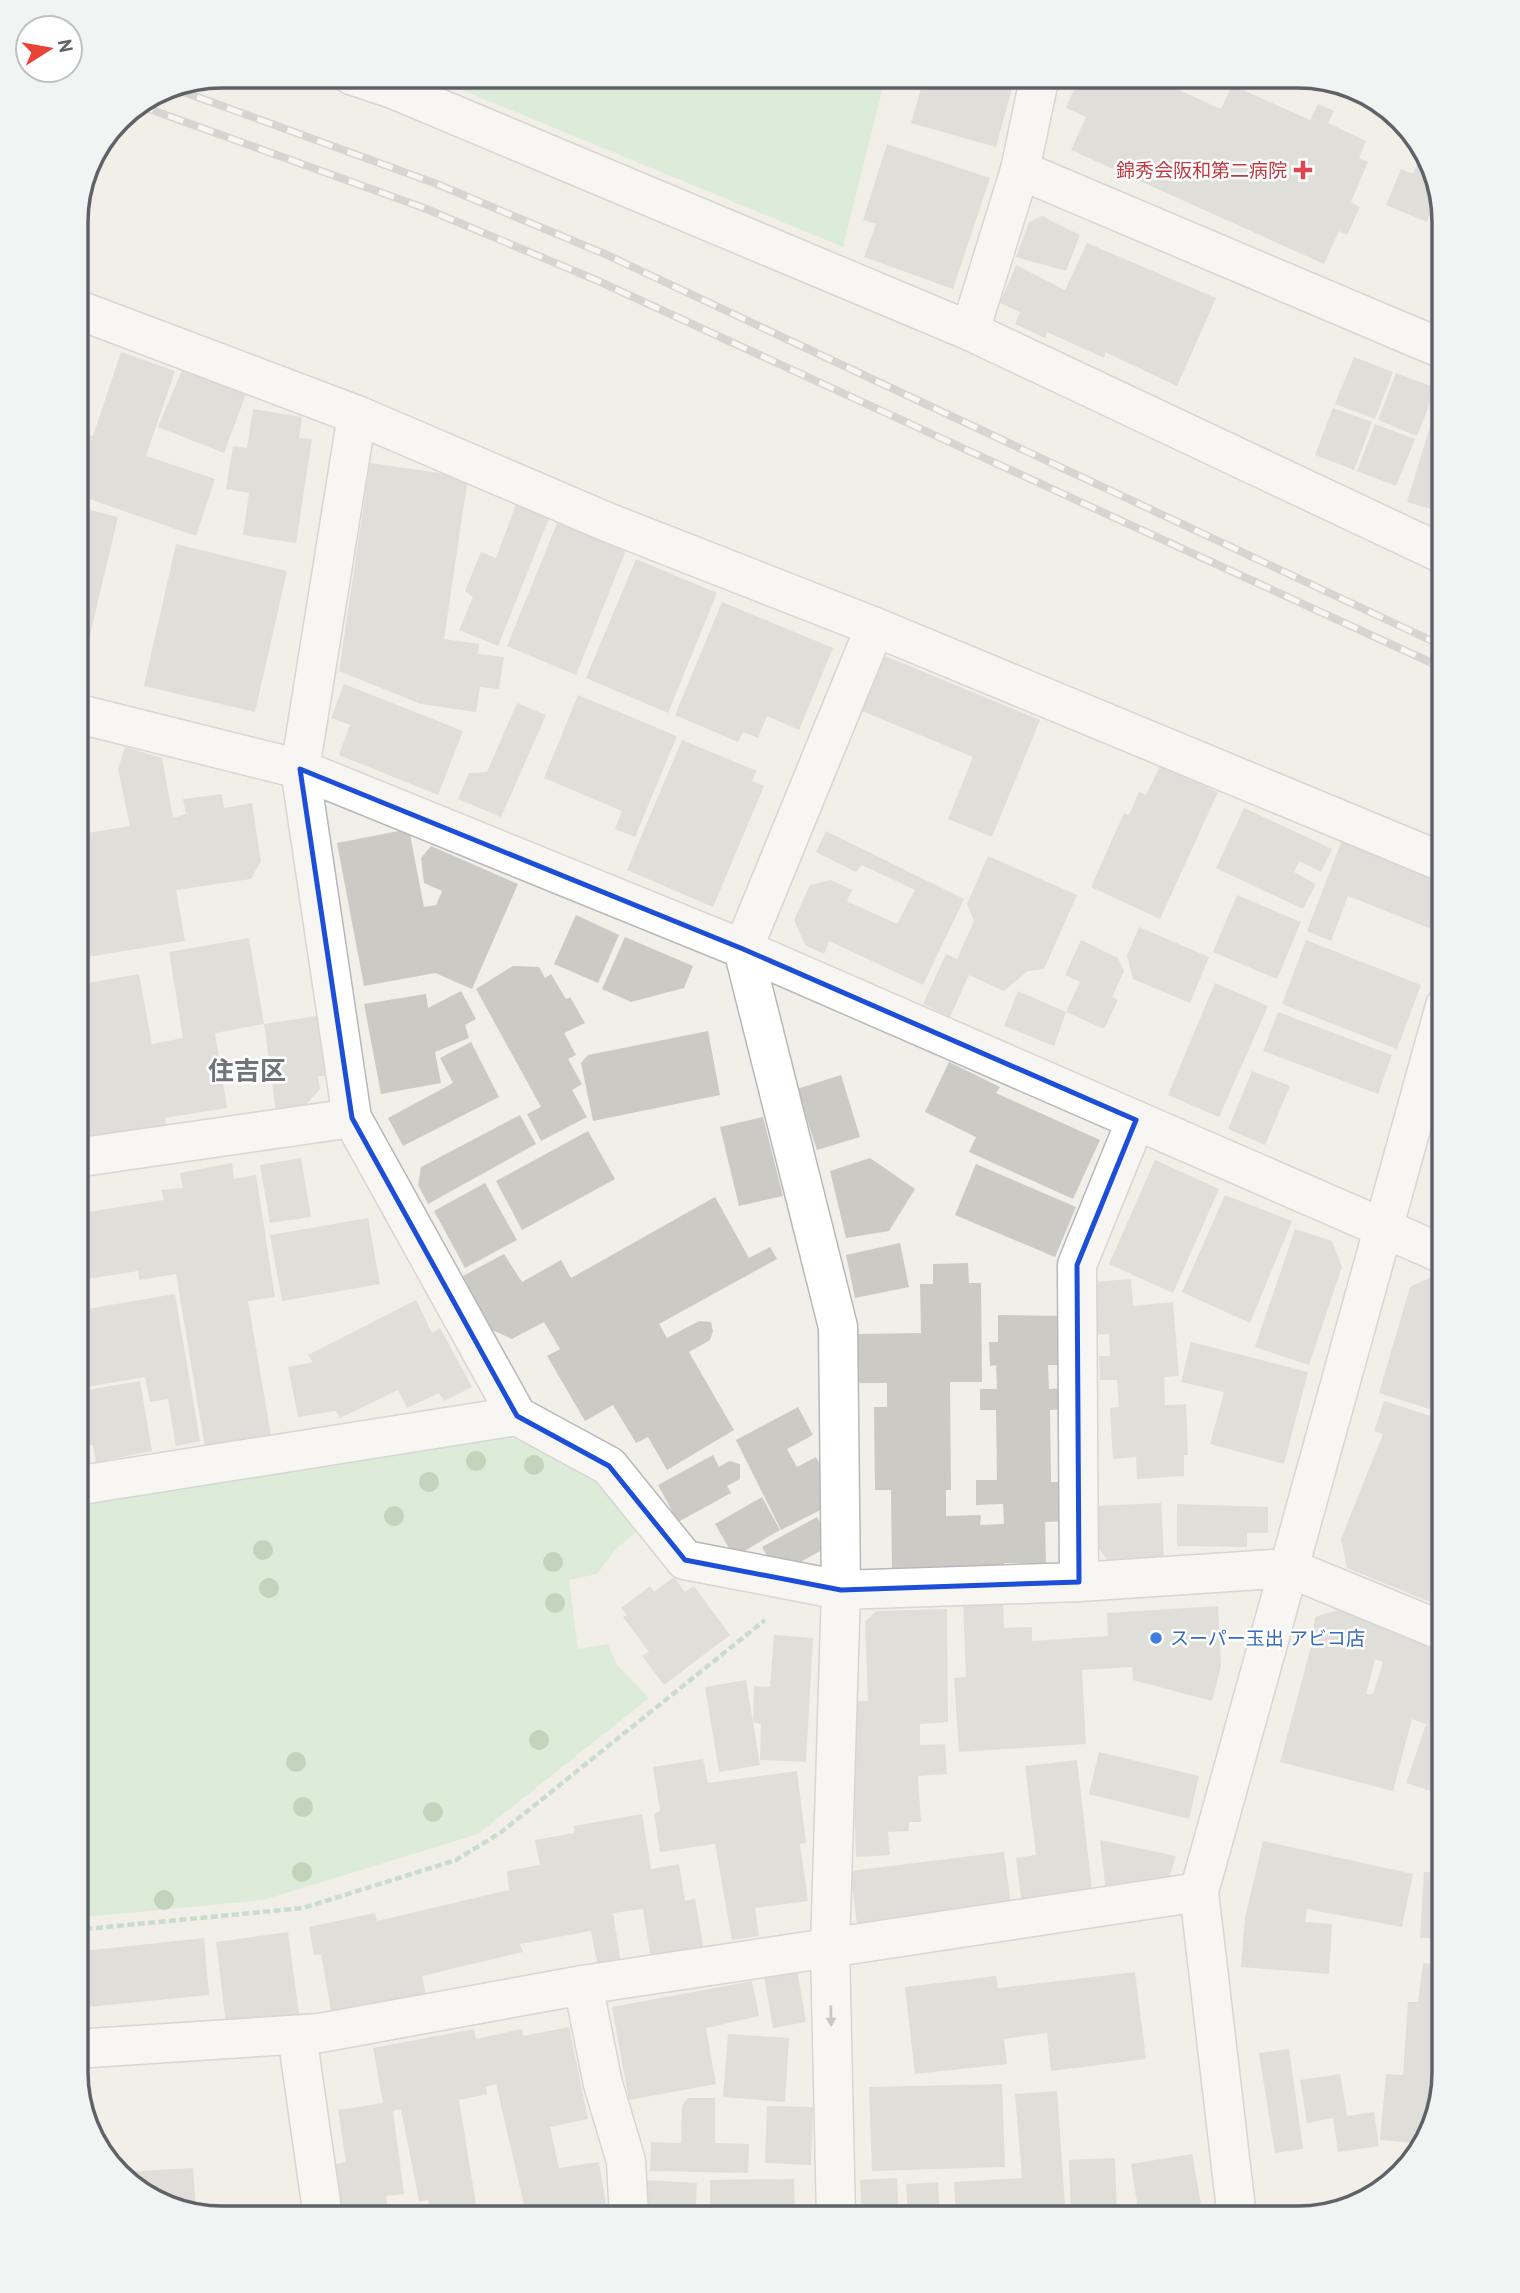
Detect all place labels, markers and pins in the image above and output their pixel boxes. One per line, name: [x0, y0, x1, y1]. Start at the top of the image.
place label: 錦秀会阪和第二病院: [1116, 158, 1287, 182]
marker: 錦秀会阪和第二病院: [1293, 160, 1313, 180]
place label: スーパー玉出 アビコ店: [1170, 1626, 1365, 1650]
marker: スーパー玉出 アビコ店: [1148, 1630, 1164, 1646]

